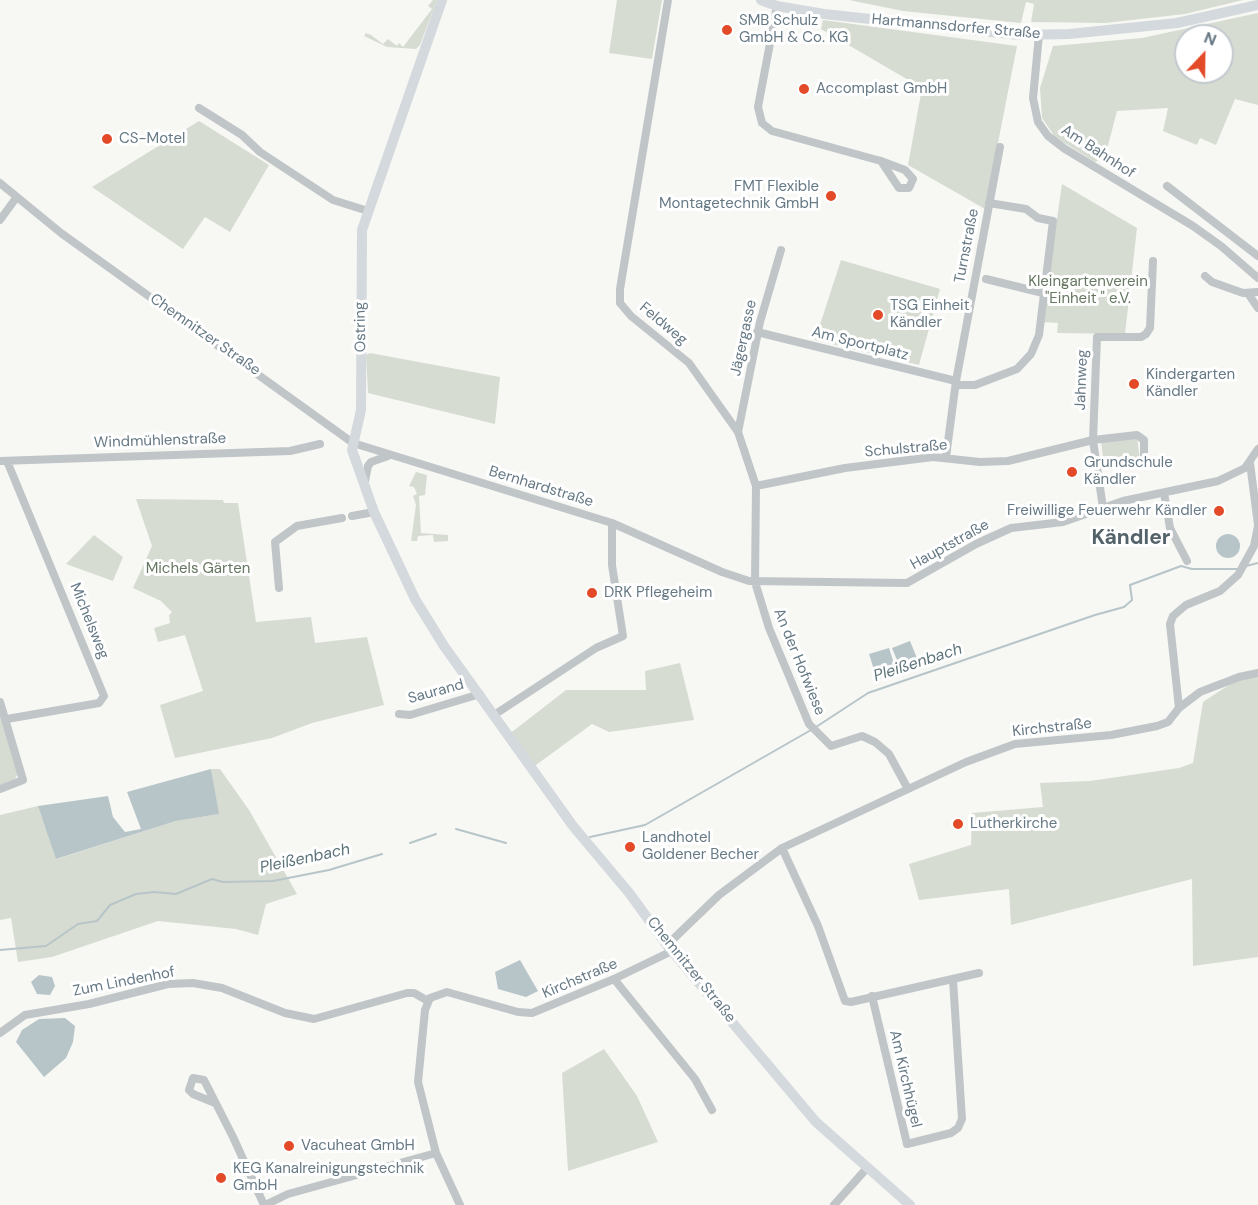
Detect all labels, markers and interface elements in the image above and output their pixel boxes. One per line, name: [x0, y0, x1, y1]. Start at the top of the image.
street label: Hartmannsdorfer Straße: [871, 11, 1041, 43]
place label: SMB Schulz GmbH & Co. KG: [739, 12, 848, 47]
marker: SMB Schulz GmbH & Co. KG: [720, 23, 734, 37]
north arrow: [1174, 24, 1234, 84]
text: N: [1201, 27, 1220, 51]
place label: Accomplast GmbH: [816, 80, 947, 98]
marker: Accomplast GmbH: [797, 82, 811, 96]
street label: Am Bahnhof: [1058, 121, 1138, 183]
place label: CS-Motel: [119, 130, 185, 148]
marker: CS-Motel: [100, 132, 114, 146]
place label: FMT Flexible Montagetechnik GmbH: [659, 178, 819, 213]
marker: FMT Flexible Montagetechnik GmbH: [824, 189, 838, 203]
street label: Turnstraße: [951, 207, 983, 285]
park label: Kleingartenverein "Einheit " e.V.: [1028, 273, 1148, 308]
street label: Chemnitzer Straße: [146, 290, 264, 380]
place label: TSG Einheit Kändler: [890, 297, 970, 332]
street label: Jägergasse: [727, 298, 761, 378]
street label: Feldweg: [635, 299, 691, 349]
street label: Ostring: [352, 301, 370, 353]
marker: TSG Einheit Kändler: [871, 308, 885, 322]
street label: Am Sportplatz: [810, 323, 910, 365]
street label: Jahnweg: [1072, 349, 1092, 411]
place label: Kindergarten Kändler: [1146, 366, 1235, 401]
marker: Kindergarten Kändler: [1127, 377, 1141, 391]
street label: Windmühlenstraße: [94, 430, 226, 452]
street label: Schulstraße: [864, 436, 948, 462]
place label: Grundschule Kändler: [1084, 454, 1173, 489]
street label: Bernhardstraße: [487, 463, 595, 511]
marker: Grundschule Kändler: [1065, 465, 1079, 479]
place label: Freiwillige Feuerwehr Kändler: [1007, 502, 1207, 520]
marker: Freiwillige Feuerwehr Kändler: [1212, 504, 1226, 518]
street label: Hauptstraße: [908, 516, 992, 574]
district label: Kändler: [1092, 525, 1170, 551]
park label: Michels Gärten: [146, 560, 250, 578]
street label: Michelsweg: [66, 580, 112, 662]
place label: DRK Pflegeheim: [604, 584, 712, 602]
marker: DRK Pflegeheim: [585, 586, 599, 600]
street label: An der Hofwiese: [769, 606, 829, 718]
water label: Pleißenbach: [871, 640, 965, 686]
street label: Saurand: [406, 676, 466, 708]
street label: Kirchstraße: [1011, 715, 1093, 741]
place label: Lutherkirche: [970, 815, 1057, 833]
marker: Lutherkirche: [951, 817, 965, 831]
place label: Landhotel Goldener Becher: [642, 829, 759, 864]
water label: Pleißenbach: [258, 840, 352, 878]
marker: Landhotel Goldener Becher: [623, 840, 637, 854]
street label: Chemnitzer Straße: [643, 914, 739, 1026]
street label: Kirchstraße: [540, 955, 620, 1003]
street label: Zum Lindenhof: [72, 963, 176, 1001]
street label: Am Kirchhügel: [885, 1029, 925, 1129]
place label: Vacuheat GmbH: [301, 1137, 415, 1155]
marker: Vacuheat GmbH: [282, 1139, 296, 1153]
place label: KEG Kanalreinigungstechnik GmbH: [233, 1160, 424, 1195]
marker: KEG Kanalreinigungstechnik GmbH: [214, 1171, 228, 1185]

